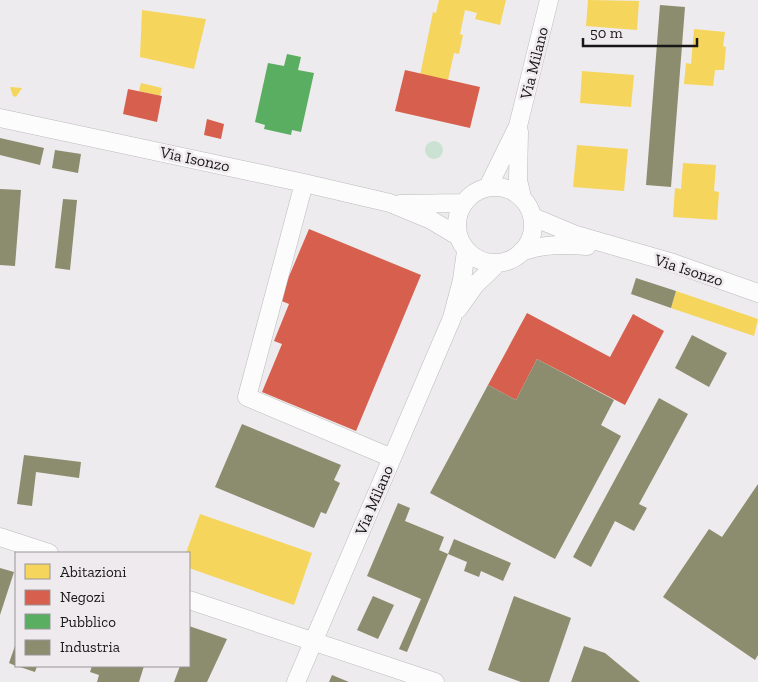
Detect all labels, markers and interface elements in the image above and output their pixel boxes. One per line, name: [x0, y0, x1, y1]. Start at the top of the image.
scale bar: [583, 15, 697, 47]
text: 50 m: [590, 24, 623, 42]
street label: Via Milano: [516, 25, 552, 102]
street label: Via Isonzo: [157, 142, 232, 176]
street label: Via Isonzo: [651, 250, 726, 290]
street label: Via Milano: [350, 462, 397, 539]
legend: [15, 552, 190, 667]
text: Abitazioni: [60, 563, 126, 581]
text: Negozi: [60, 588, 105, 606]
text: Pubblico: [60, 613, 116, 631]
text: Industria: [60, 638, 120, 656]

